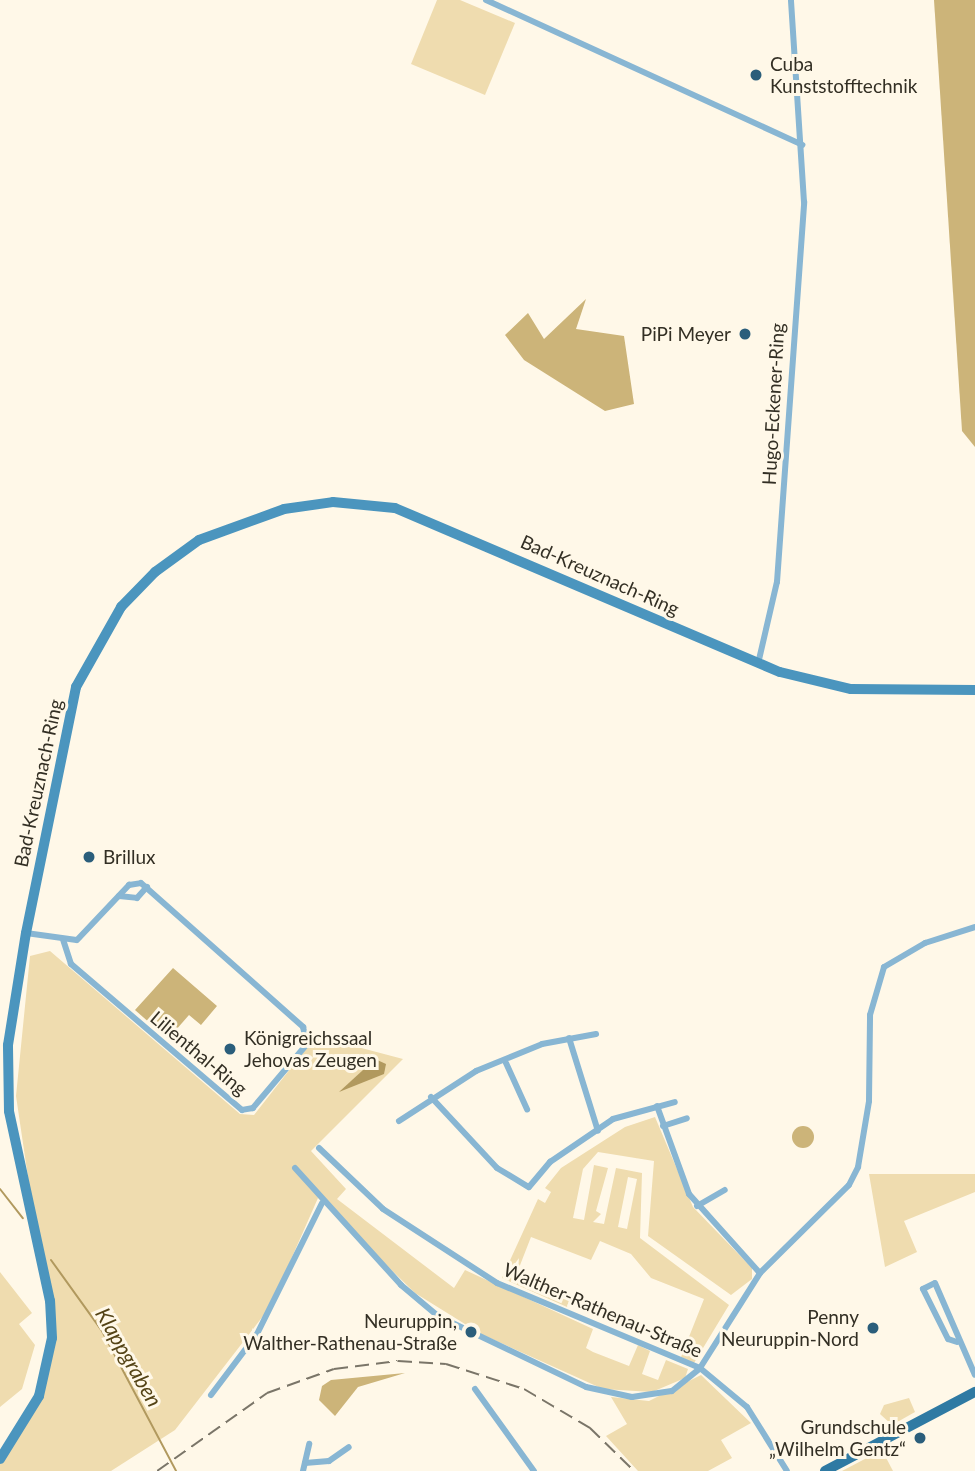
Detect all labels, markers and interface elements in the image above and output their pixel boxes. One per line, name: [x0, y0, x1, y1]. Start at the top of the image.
place label: Cuba Kunststofftechnik: [770, 53, 917, 97]
marker: Cuba Kunststofftechnik: [748, 67, 764, 83]
street label: Hugo-Eckener-Ring: [757, 322, 789, 486]
place label: PiPi Meyer: [641, 323, 731, 345]
marker: PiPi Meyer: [737, 326, 753, 342]
street label: Bad-Kreuznach-Ring: [517, 530, 683, 620]
street label: Bad-Kreuznach-Ring: [9, 697, 67, 869]
place label: Brillux: [103, 846, 156, 868]
marker: Brillux: [81, 849, 97, 865]
street label: Lilienthal-Ring: [146, 1006, 252, 1100]
place label: Königreichssaal Jehovas Zeugen: [244, 1027, 377, 1071]
marker: Königreichssaal Jehovas Zeugen: [222, 1041, 238, 1057]
street label: Walther-Rathenau-Straße: [500, 1258, 706, 1362]
water label: Klappgraben: [90, 1303, 168, 1411]
place label: Penny Neuruppin-Nord: [721, 1306, 859, 1350]
place label: Neuruppin, Walther-Rathenau-Straße: [243, 1310, 457, 1354]
marker: Penny Neuruppin-Nord: [865, 1320, 881, 1336]
marker: Neuruppin, Walther-Rathenau-Straße: [463, 1324, 479, 1340]
place label: Grundschule „Wilhelm Gentz“: [769, 1416, 906, 1460]
marker: Grundschule „Wilhelm Gentz“: [912, 1430, 928, 1446]

